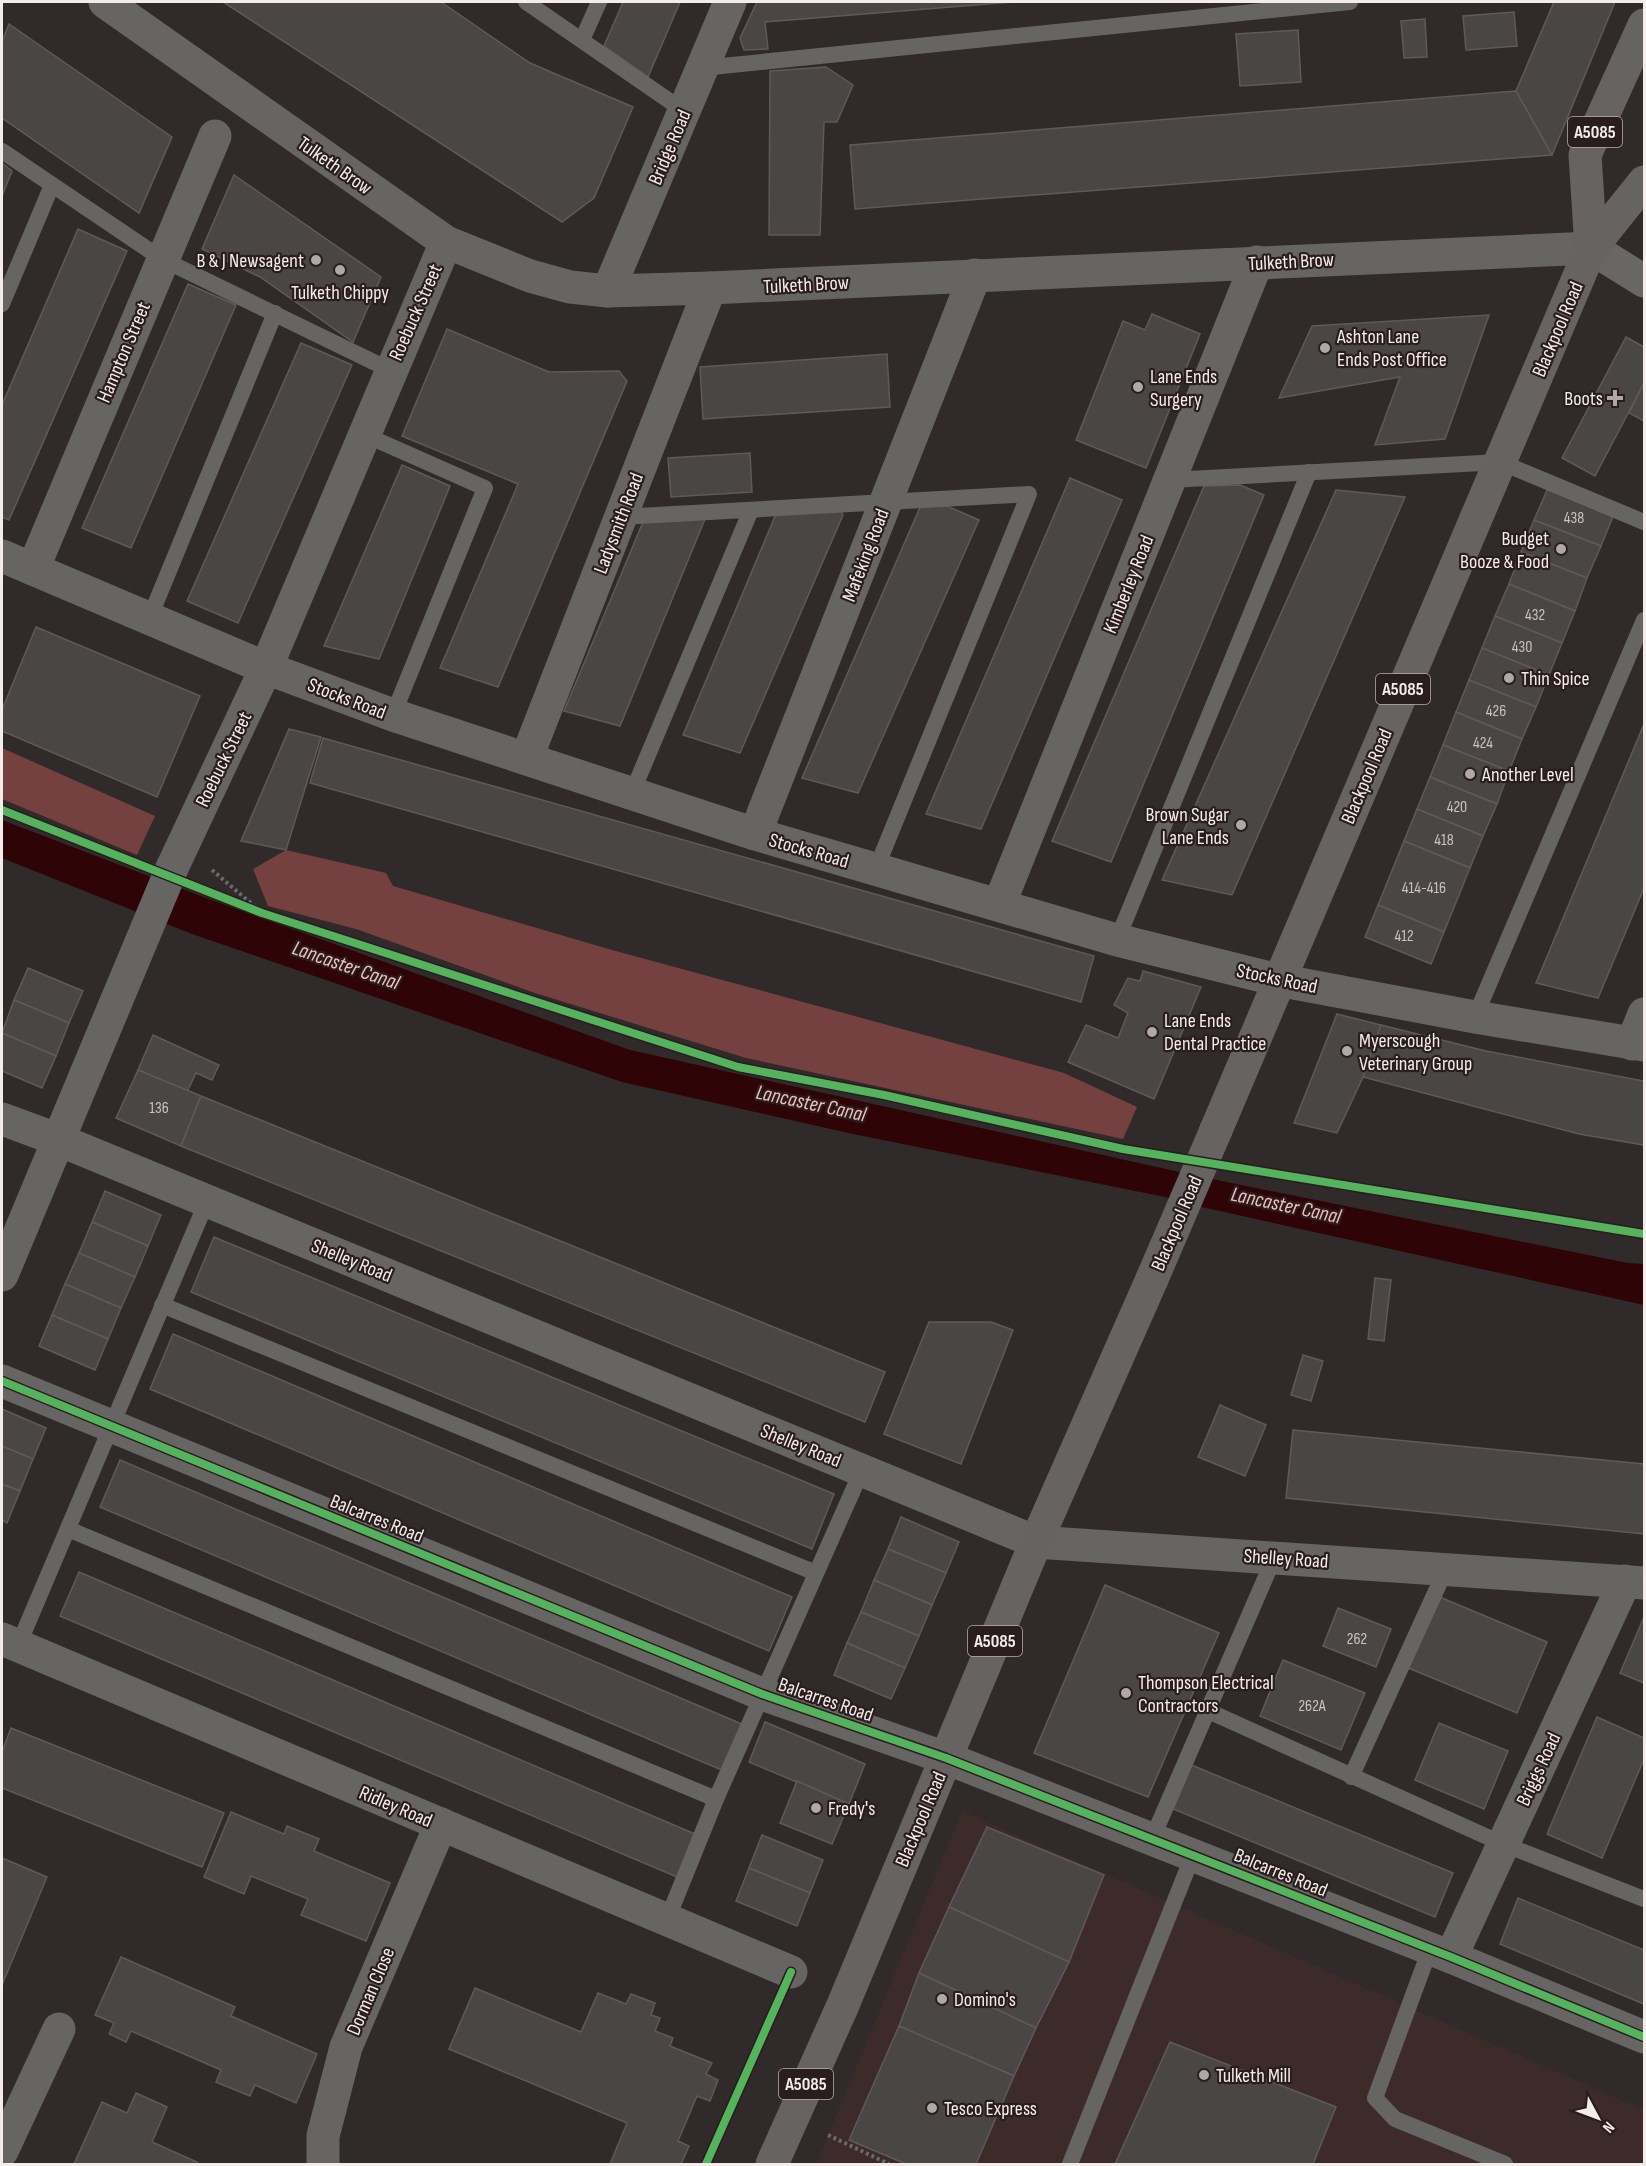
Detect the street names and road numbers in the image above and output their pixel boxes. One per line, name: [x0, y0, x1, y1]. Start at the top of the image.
street label: Bridge Road: [643, 106, 696, 189]
road number: A5085: [1568, 117, 1622, 147]
street label: Tulketh Brow: [292, 131, 376, 200]
street label: Tulketh Brow: [1248, 248, 1334, 276]
street label: Roebuck Street: [384, 260, 448, 364]
street label: Tulketh Brow: [763, 271, 849, 299]
street label: Blackpool Road: [1527, 278, 1589, 381]
street label: Hampton Street: [92, 298, 156, 406]
street label: Ladysmith Road: [589, 470, 649, 577]
street label: Mafeking Road: [837, 506, 895, 605]
street label: Kimberley Road: [1098, 532, 1159, 637]
street label: Stocks Road: [304, 673, 389, 725]
road number: A5085: [1376, 674, 1430, 704]
street label: Roebuck Street: [191, 708, 257, 811]
street label: Blackpool Road: [1336, 725, 1398, 828]
street label: Stocks Road: [766, 828, 851, 874]
street label: Stocks Road: [1234, 959, 1319, 999]
street label: Blackpool Road: [1146, 1172, 1208, 1275]
street label: Shelley Road: [308, 1234, 395, 1288]
street label: Shelley Road: [757, 1419, 844, 1473]
street label: Balcarres Road: [326, 1489, 427, 1549]
street label: Shelley Road: [1243, 1544, 1329, 1574]
road number: A5085: [968, 1626, 1022, 1656]
street label: Balcarres Road: [775, 1673, 876, 1727]
street label: Briggs Road: [1512, 1729, 1566, 1810]
street label: Blackpool Road: [890, 1768, 952, 1871]
street label: Ridley Road: [355, 1781, 436, 1833]
street label: Balcarres Road: [1230, 1843, 1331, 1903]
street label: Dorman Close: [342, 1944, 400, 2039]
road number: A5085: [779, 2069, 833, 2099]

